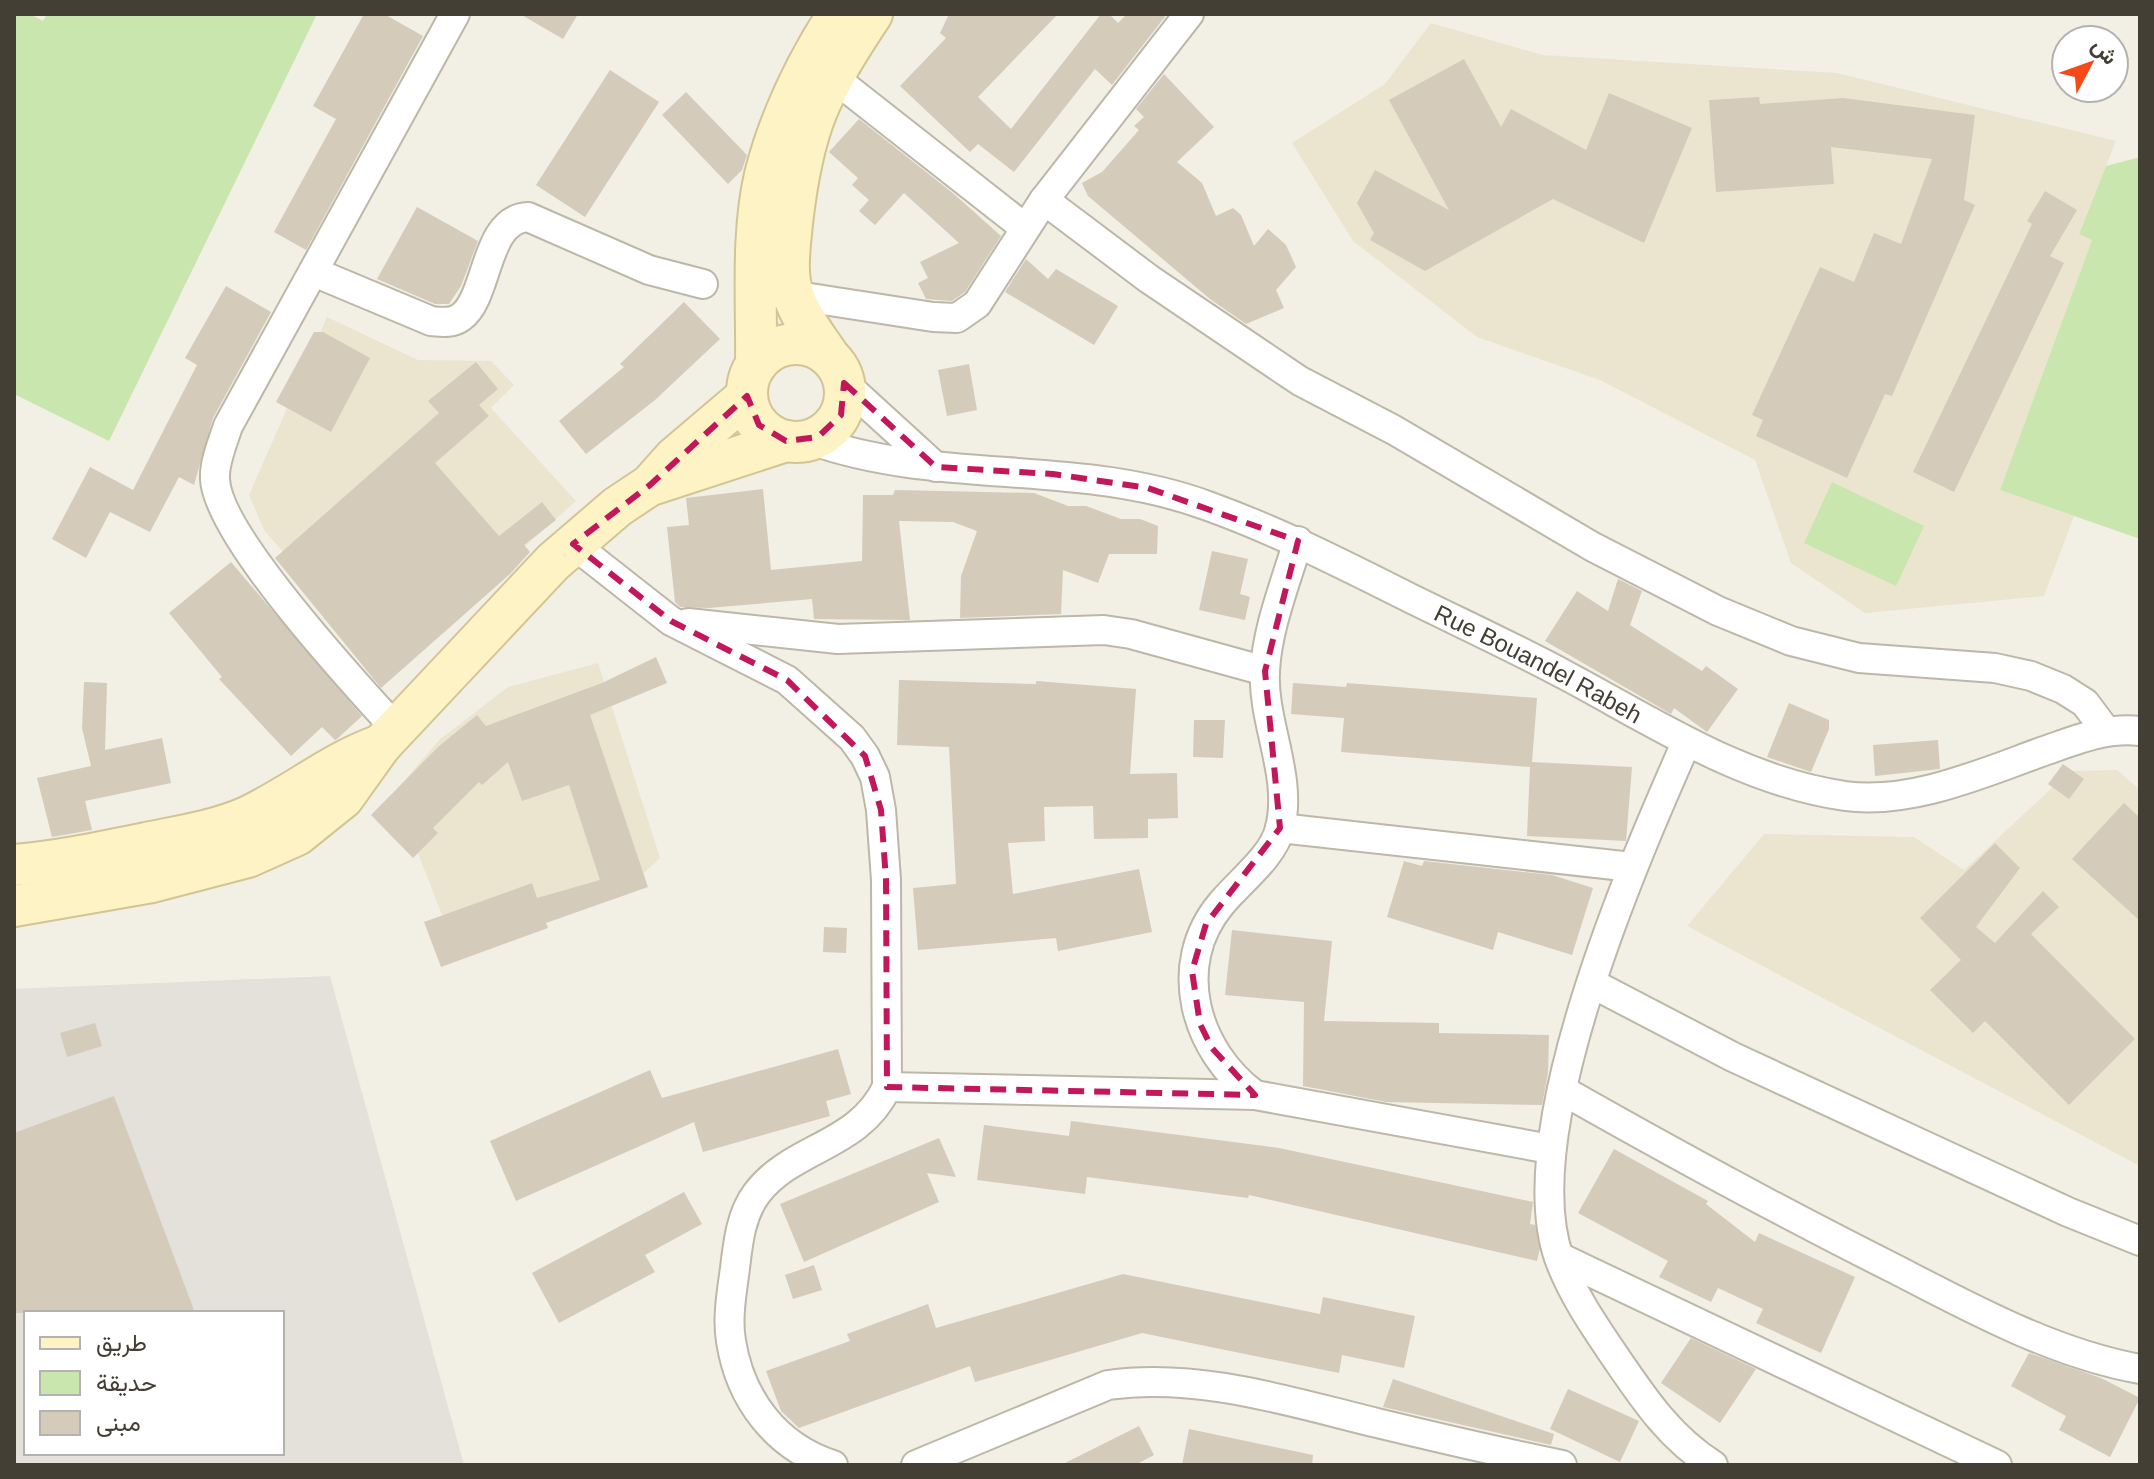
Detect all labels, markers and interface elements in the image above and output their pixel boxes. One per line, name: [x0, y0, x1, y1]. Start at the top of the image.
north arrow: [2050, 24, 2130, 104]
text: ش: [2086, 33, 2123, 70]
street label: Rue Bouandel Rabeh: [1430, 599, 1647, 728]
legend: [24, 1311, 284, 1455]
text: طريق: [96, 1329, 147, 1358]
text: حديقة: [96, 1369, 157, 1397]
text: مبنى: [96, 1409, 141, 1437]

